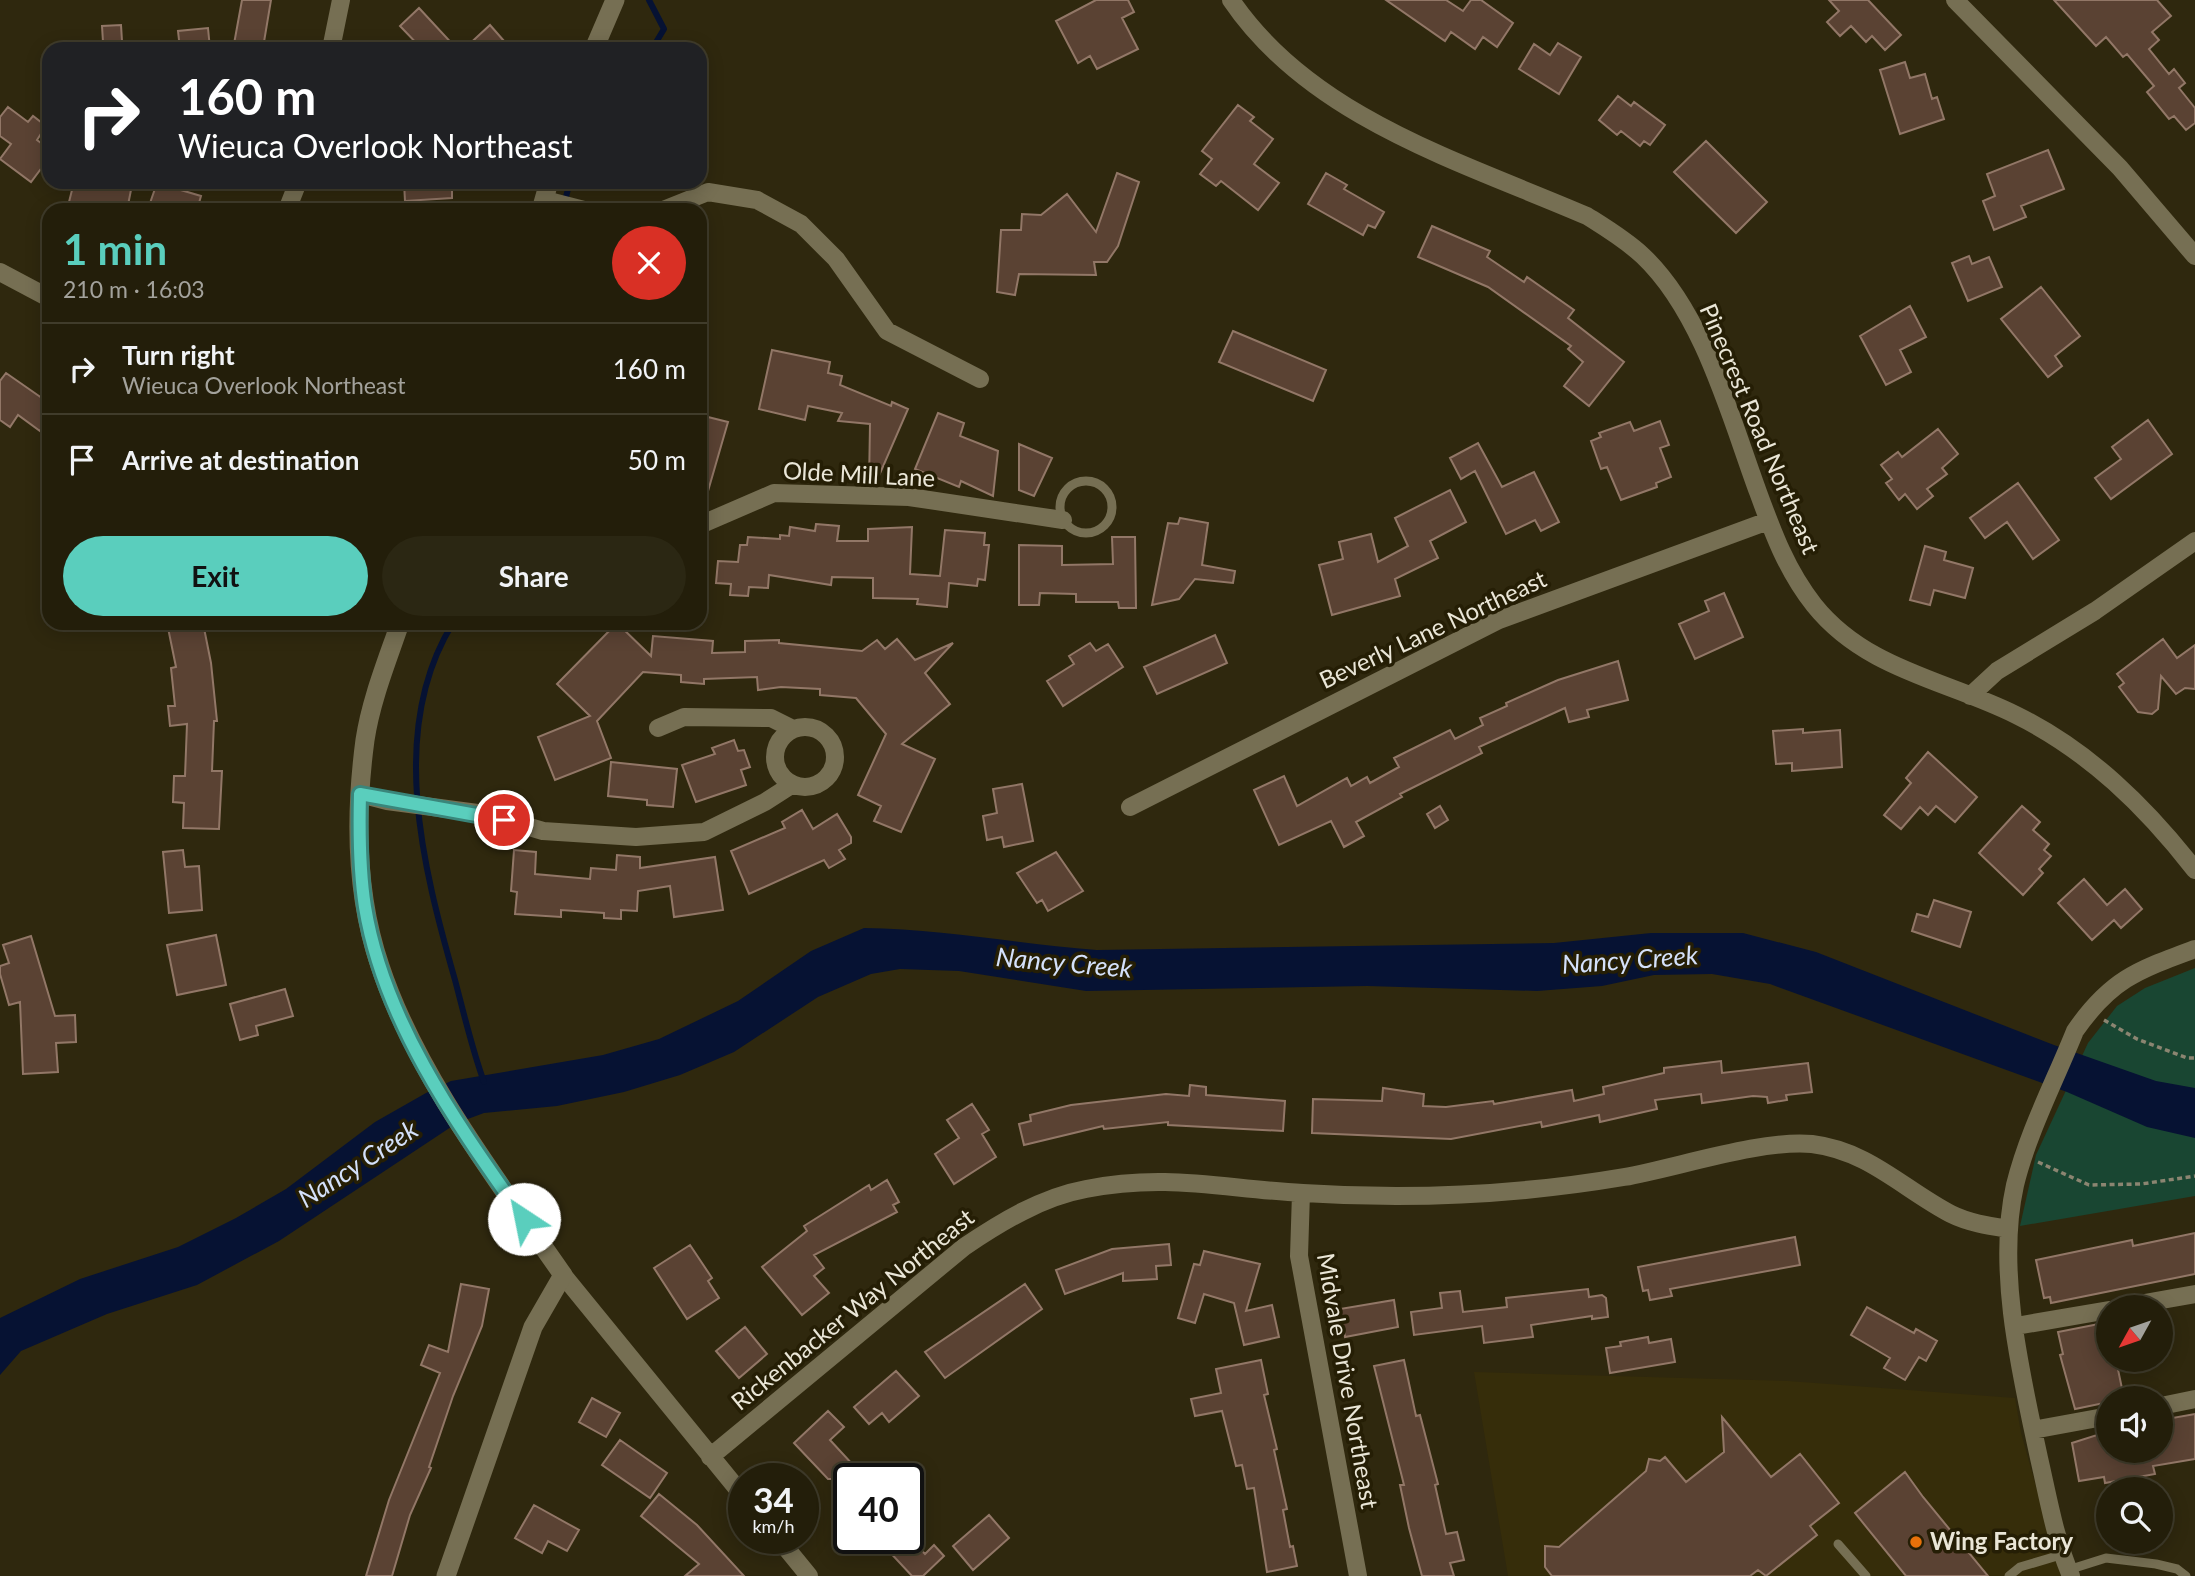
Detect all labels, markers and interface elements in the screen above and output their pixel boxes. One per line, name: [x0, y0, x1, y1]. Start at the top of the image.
text: 160 m: [178, 67, 316, 125]
icon: right: [63, 70, 154, 161]
text: Wieuca Overlook Northeast: [178, 126, 572, 165]
text: 1 min: [63, 224, 167, 274]
button: close: [612, 226, 686, 300]
text: 210 m · 16:03: [63, 275, 205, 303]
street label: Pinecrest Road Northeast: [1694, 299, 1826, 558]
text: Turn right: [122, 339, 235, 371]
icon: right: [63, 350, 101, 388]
text: 160 m: [613, 353, 686, 385]
text: Wieuca Overlook Northeast: [122, 371, 406, 399]
icon: arrive: [63, 441, 101, 479]
text: Arrive at destination: [122, 444, 359, 476]
text: 50 m: [628, 444, 686, 476]
street label: Olde Mill Lane: [782, 455, 936, 492]
button: Exit: [63, 536, 368, 616]
button: Share: [382, 536, 686, 616]
street label: Beverly Lane Northeast: [1314, 563, 1551, 694]
pin: [474, 790, 534, 850]
icon: arrive: [485, 801, 523, 839]
water label: Nancy Creek: [1561, 938, 1700, 980]
water label: Nancy Creek: [995, 940, 1134, 984]
water label: Nancy Creek: [292, 1112, 424, 1214]
position arrow: [487, 1182, 561, 1256]
street label: Rickenbacker Way Northeast: [725, 1202, 979, 1416]
street label: Midvale Drive Northeast: [1312, 1251, 1385, 1511]
north arrow: [2096, 1295, 2174, 1372]
map controls: [2096, 1295, 2173, 1554]
button: sound: [2096, 1386, 2173, 1463]
speed limit sign: 40: [833, 1463, 924, 1554]
button: search: [2096, 1477, 2173, 1554]
text: 34: [753, 1478, 794, 1520]
text: km/h: [752, 1515, 795, 1537]
place label: Wing Factory: [1930, 1526, 2074, 1555]
marker: Wing Factory: [1908, 1534, 1924, 1550]

